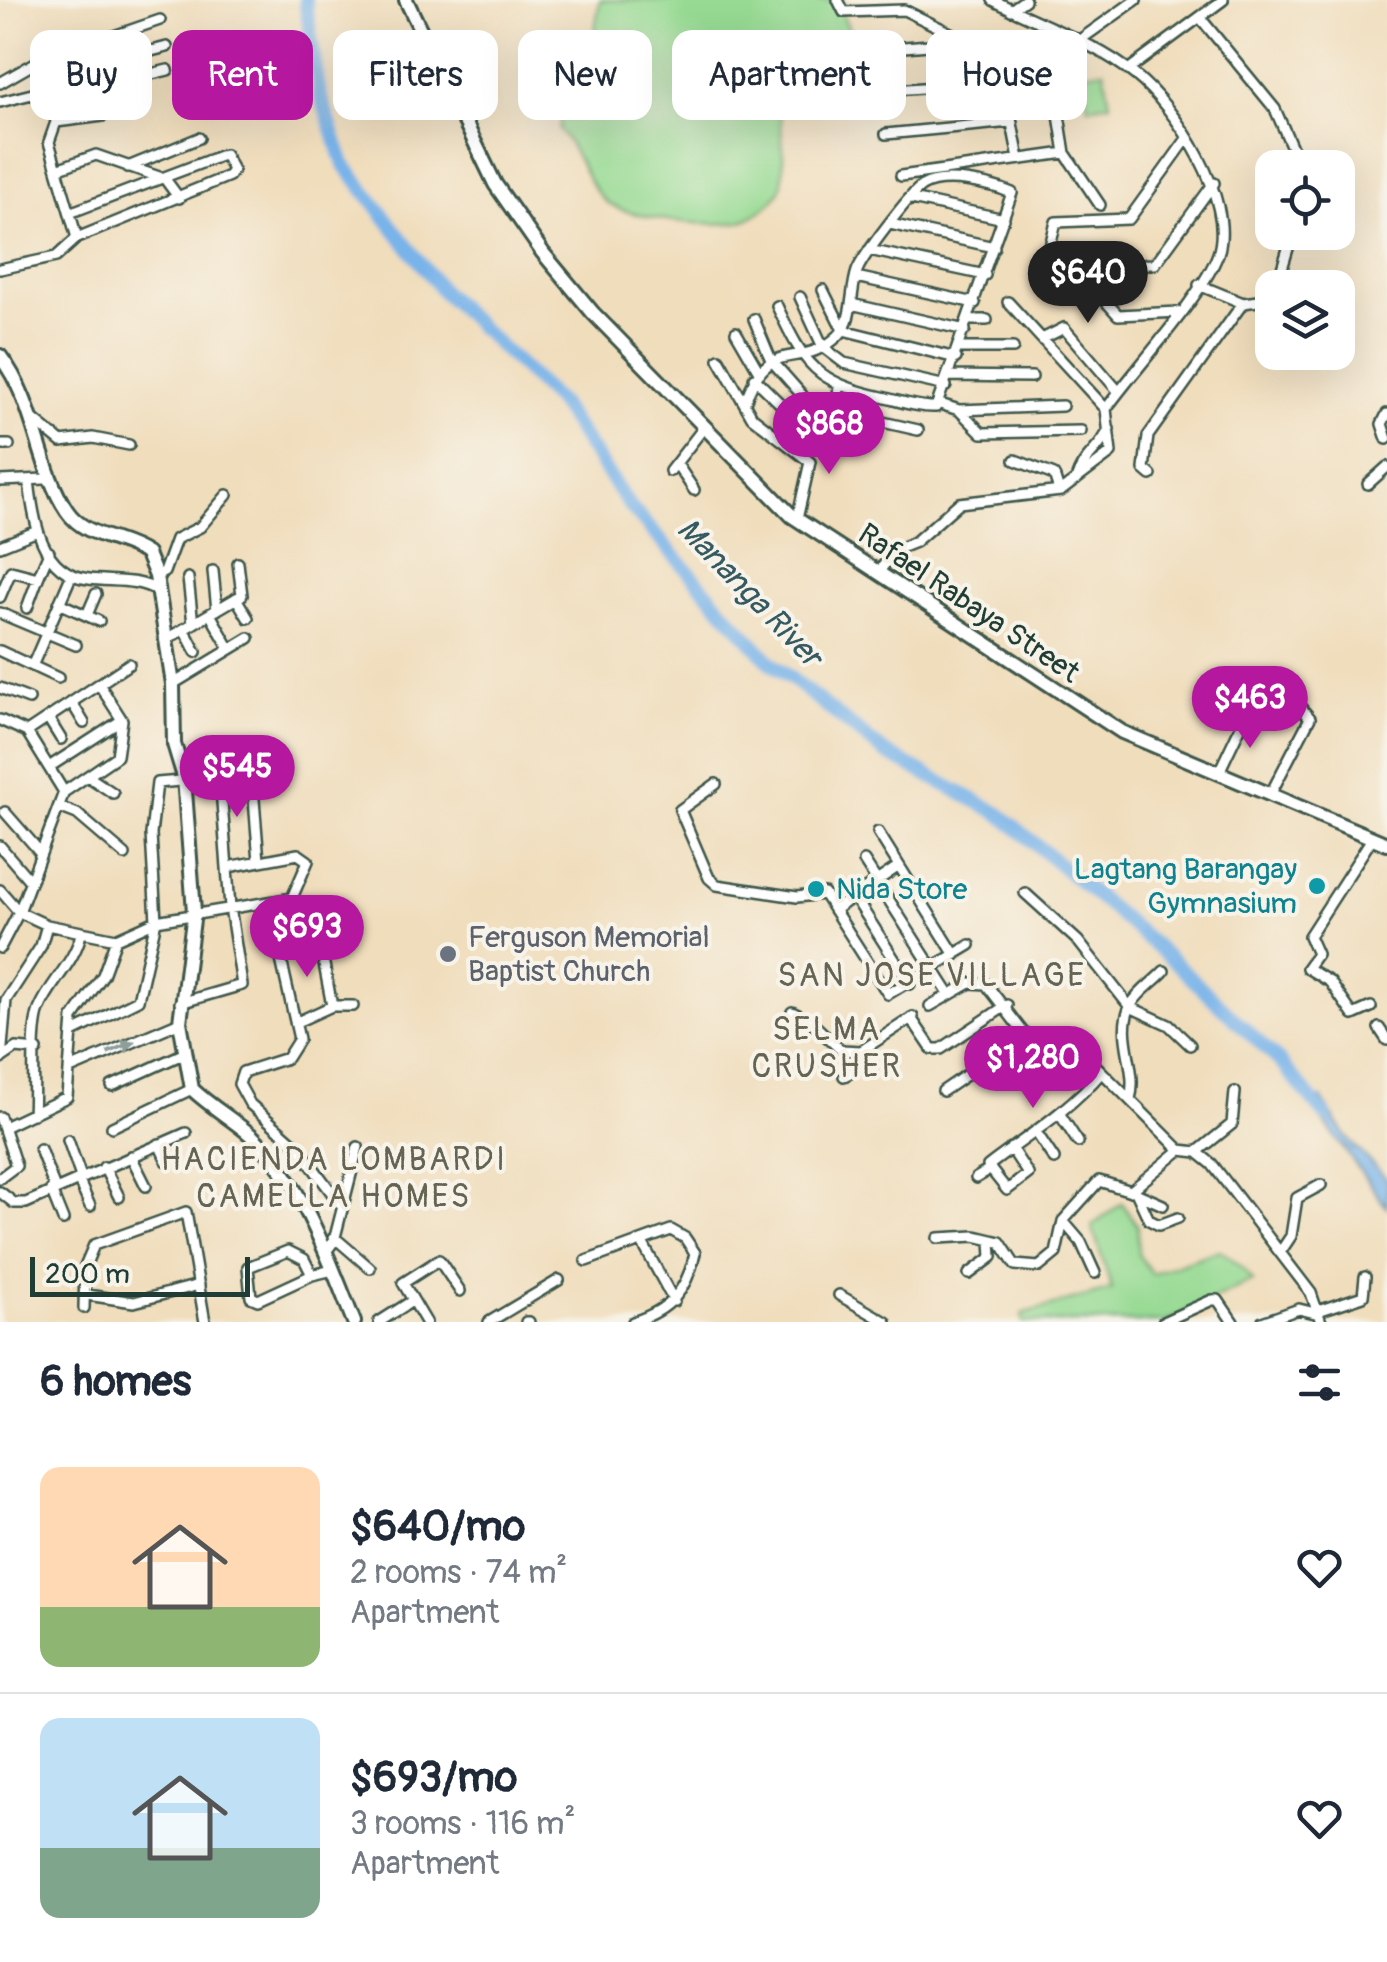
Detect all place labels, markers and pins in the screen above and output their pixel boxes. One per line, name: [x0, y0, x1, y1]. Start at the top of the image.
pin: $640: [1029, 241, 1147, 326]
pin: $868: [770, 392, 888, 477]
pin: $463: [1191, 666, 1309, 751]
pin: $545: [178, 735, 296, 820]
place label: Lagtang Barangay Gymnasium: [1074, 851, 1297, 922]
place label: Nida Store: [836, 871, 968, 908]
marker: Lagtang Barangay Gymnasium: [1306, 875, 1328, 897]
marker: Nida Store: [805, 878, 827, 900]
pin: $693: [248, 895, 366, 980]
place label: Ferguson Memorial Baptist Church: [468, 919, 710, 990]
marker: Ferguson Memorial Baptist Church: [437, 943, 459, 965]
pin: $1,280: [952, 1026, 1114, 1111]

